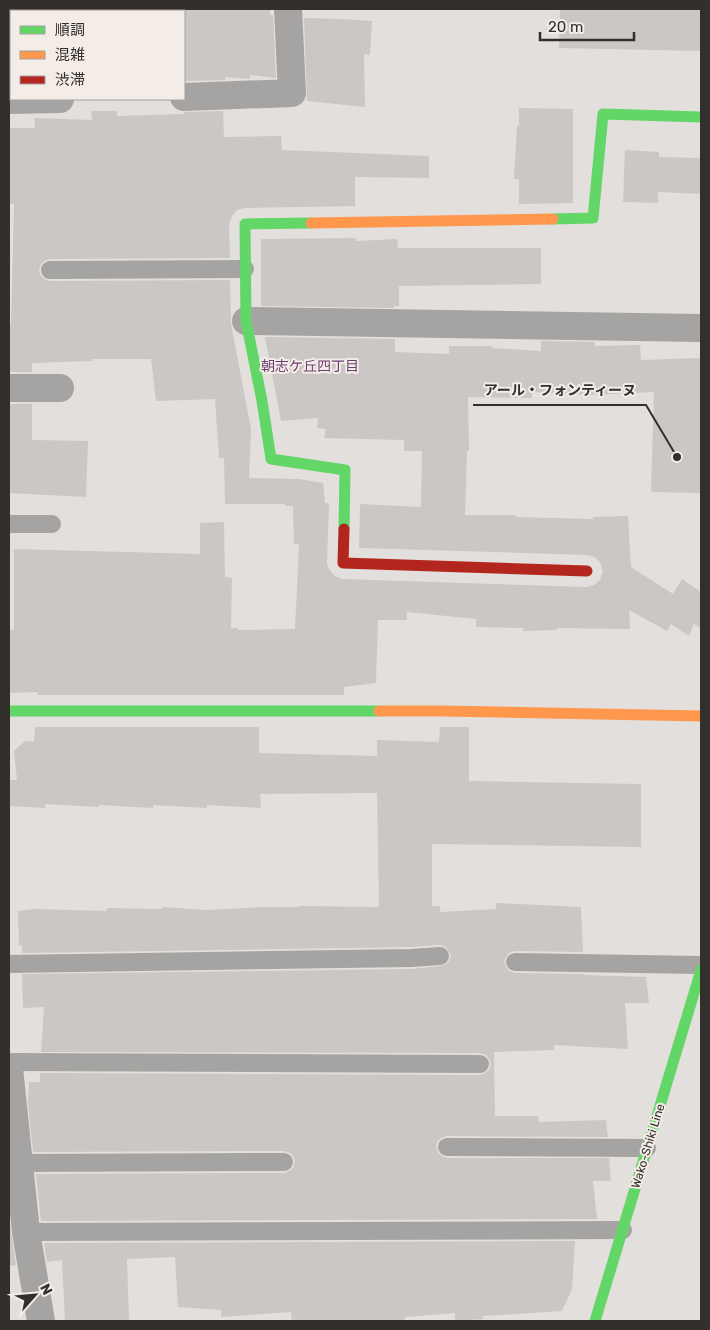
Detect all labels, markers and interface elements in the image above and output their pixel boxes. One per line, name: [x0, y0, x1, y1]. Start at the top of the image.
legend: [10, 10, 185, 100]
scale bar: [540, 10, 634, 42]
text: 20 m: [548, 18, 583, 36]
text: 順調: [55, 21, 85, 39]
text: 混雑: [55, 46, 85, 64]
text: 渋滞: [55, 71, 85, 89]
district label: 朝志ケ丘四丁目: [261, 358, 359, 375]
callout: アール・フォンティーヌ: [473, 376, 646, 405]
text: アール・フォンティーヌ: [484, 382, 636, 399]
street label: Wako-Shiki Line: [628, 1102, 668, 1190]
north arrow: [10, 1270, 60, 1320]
text: N: [36, 1281, 56, 1298]

